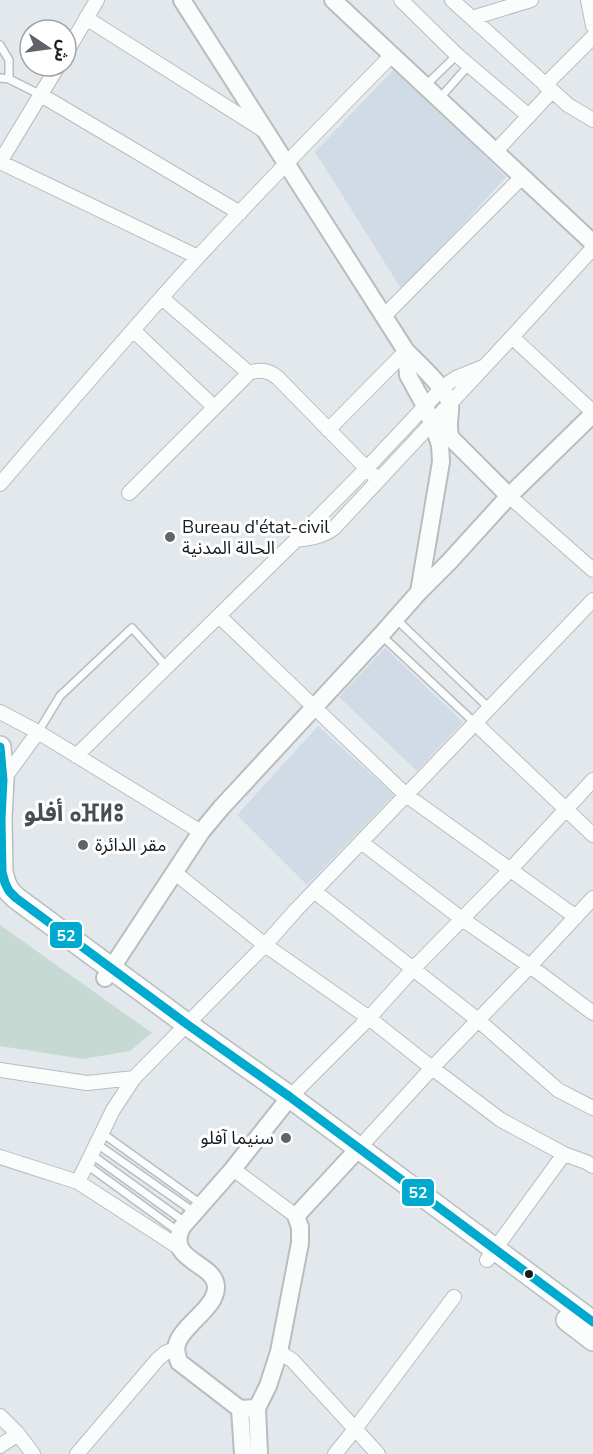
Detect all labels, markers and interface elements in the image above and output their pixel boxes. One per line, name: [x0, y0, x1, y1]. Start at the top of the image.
north arrow: [18, 18, 78, 78]
text: ش: [48, 38, 75, 64]
place label: Bureau d'état-civil الحالة المدنية: [182, 515, 330, 560]
marker: Bureau d'état-civil الحالة المدنية: [163, 530, 177, 544]
district label: أفلو ⴰⴼⵍⵓ: [24, 797, 124, 829]
place label: مقر الدائرة: [95, 833, 166, 857]
marker: مقر الدائرة: [76, 838, 90, 852]
line badge: 52: [49, 921, 83, 949]
text: 52: [56, 925, 76, 947]
place label: سنيما آفلو: [201, 1126, 274, 1150]
marker: سنيما آفلو: [279, 1131, 293, 1145]
line badge: 52: [401, 1178, 435, 1207]
text: 52: [408, 1182, 428, 1204]
unlabelled marker: [523, 1268, 535, 1280]

